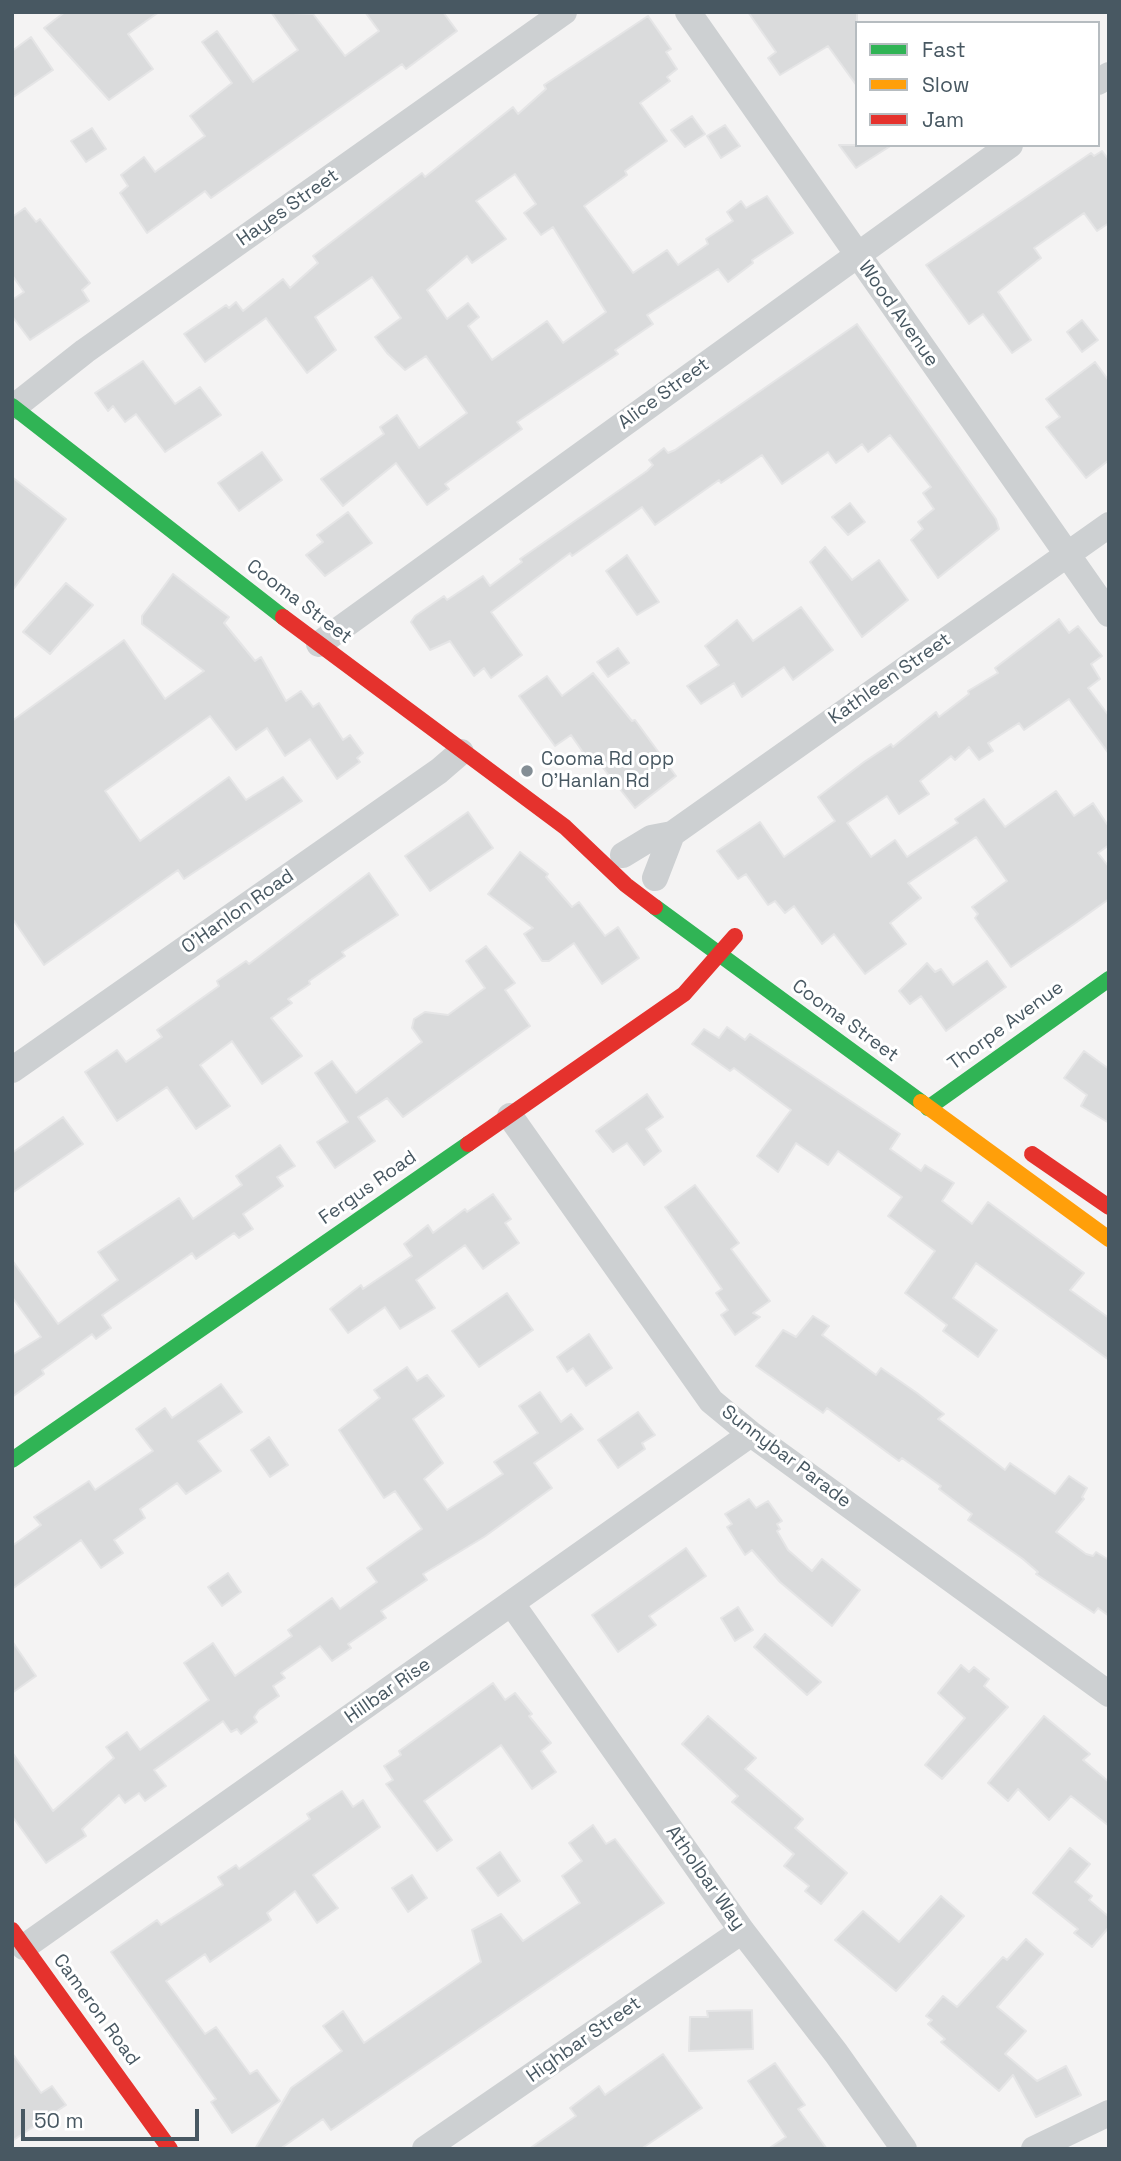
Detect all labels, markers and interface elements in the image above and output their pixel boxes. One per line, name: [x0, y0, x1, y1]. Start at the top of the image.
legend: [855, 21, 1100, 147]
text: Fast: [922, 36, 966, 63]
text: Slow: [922, 71, 970, 98]
text: Jam: [922, 106, 964, 133]
street label: Hayes Street: [233, 165, 343, 251]
street label: Wood Avenue: [853, 257, 943, 371]
street label: Alice Street: [614, 353, 714, 435]
street label: Cooma Street: [242, 555, 356, 649]
street label: Kathleen Street: [824, 628, 956, 730]
place label: Cooma Rd opp O'Hanlan Rd: [541, 749, 674, 793]
marker: Cooma Rd opp O'Hanlan Rd: [519, 763, 535, 779]
street label: O'Hanlon Road: [177, 865, 299, 959]
street label: Cooma Street: [787, 975, 903, 1067]
street label: Thorpe Avenue: [944, 976, 1068, 1076]
street label: Fergus Road: [315, 1146, 421, 1230]
street label: Sunnybar Parade: [717, 1401, 855, 1513]
street label: Hillbar Rise: [341, 1653, 435, 1729]
street label: Atholbar Way: [661, 1821, 749, 1935]
street label: Cameron Road: [48, 1950, 144, 2070]
street label: Highbar Street: [522, 1992, 646, 2088]
scale bar: [24, 2094, 203, 2138]
text: 50 m: [34, 2107, 84, 2134]

